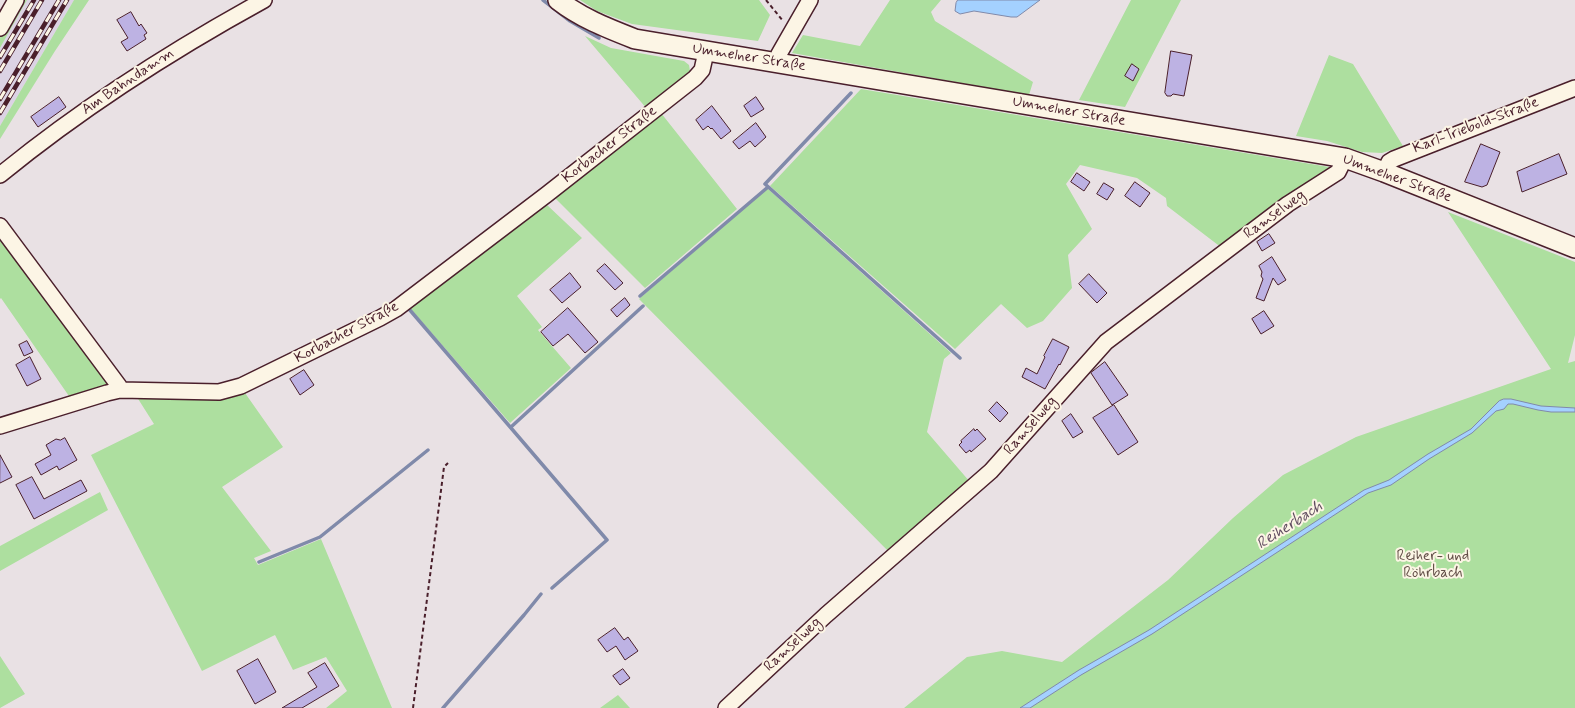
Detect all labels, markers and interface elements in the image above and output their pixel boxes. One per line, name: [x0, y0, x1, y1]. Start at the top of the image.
street label: Ummelner Straße: [691, 40, 807, 76]
street label: Am Bahndamm: [79, 45, 177, 119]
street label: Ummelner Straße: [1011, 93, 1127, 131]
street label: Karl-Triebold-Straße: [1411, 94, 1541, 158]
street label: Korbacher Straße: [559, 102, 661, 188]
street label: Ummelner Straße: [1340, 151, 1454, 207]
street label: Ramselweg: [1241, 187, 1309, 243]
street label: Korbacher Straße: [292, 298, 402, 368]
street label: Ramselweg: [1001, 393, 1061, 459]
water label: Reiherbach: [1253, 498, 1327, 554]
park label: Reiher- und Röhrbach: [1397, 548, 1469, 583]
street label: Ramselweg: [761, 614, 825, 676]

